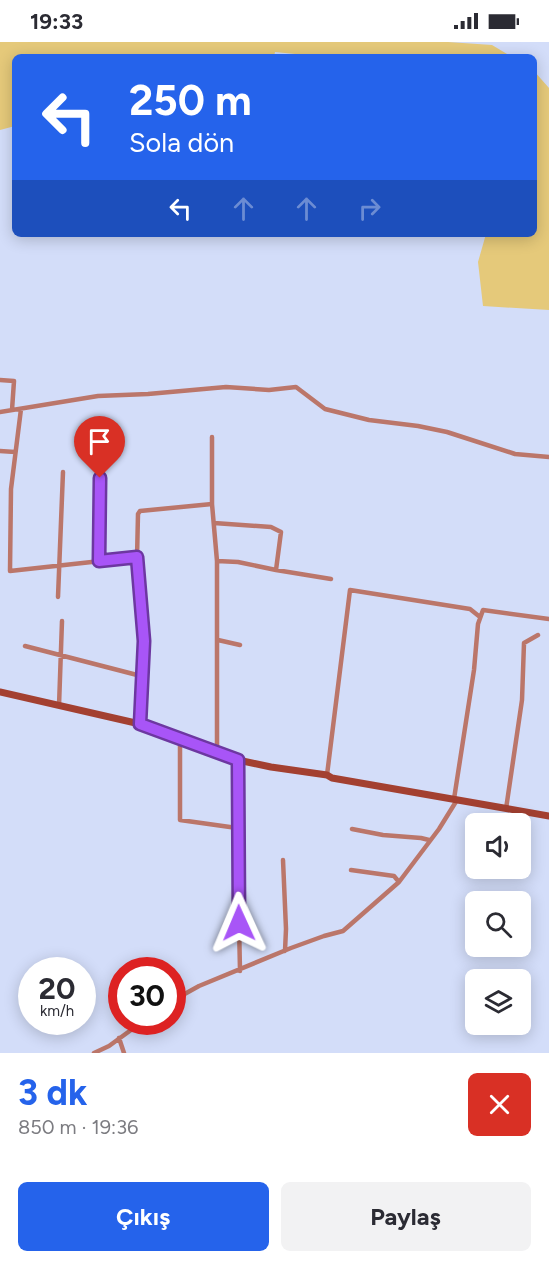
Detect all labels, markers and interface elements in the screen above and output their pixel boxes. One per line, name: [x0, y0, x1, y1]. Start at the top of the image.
text: 19:33: [30, 8, 83, 35]
text: 250 m: [129, 75, 252, 126]
icon: left: [30, 78, 108, 156]
text: Sola dön: [129, 126, 234, 159]
icon: left: [164, 192, 197, 225]
icon: ahead: [227, 192, 260, 225]
icon: ahead: [290, 192, 323, 225]
icon: right: [353, 192, 386, 225]
pin: [74, 416, 125, 478]
icon: arrive: [83, 425, 116, 458]
map controls: [465, 813, 531, 1035]
button: sound: [465, 813, 531, 879]
position arrow: [207, 891, 271, 955]
button: search: [465, 891, 531, 957]
speed limit sign: 30: [108, 957, 186, 1035]
button: layers: [465, 969, 531, 1035]
text: 20: [39, 970, 75, 1007]
text: km/h: [40, 1002, 74, 1020]
text: 3 dk: [18, 1071, 87, 1114]
button: close: [468, 1073, 531, 1136]
text: 850 m · 19:36: [18, 1115, 138, 1139]
button: Çıkış: [18, 1182, 269, 1251]
button: Paylaş: [281, 1182, 531, 1251]

